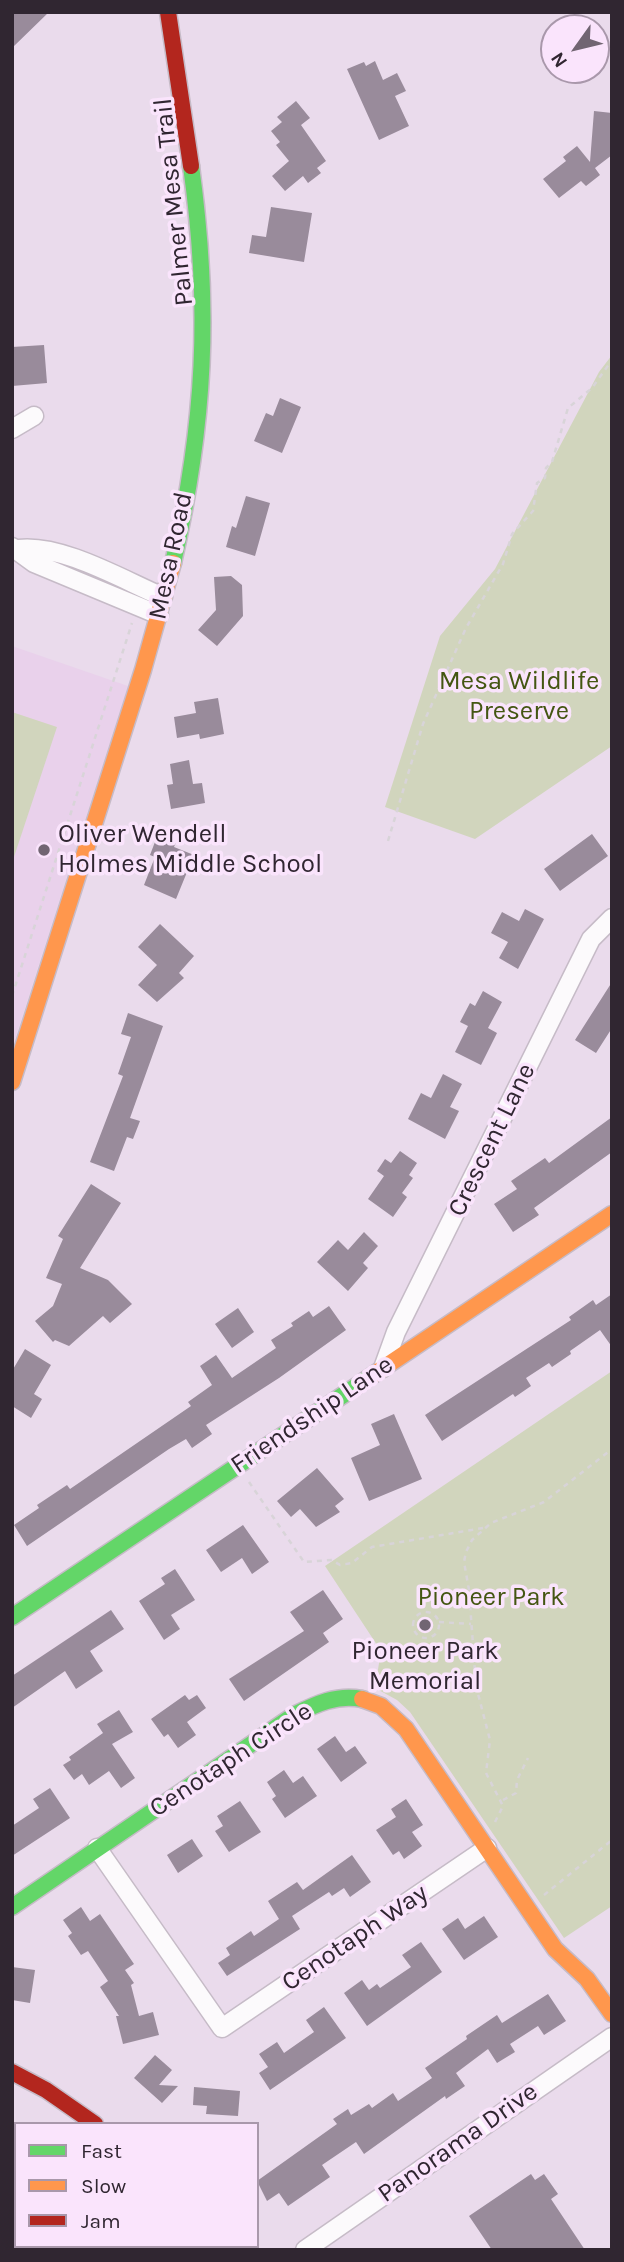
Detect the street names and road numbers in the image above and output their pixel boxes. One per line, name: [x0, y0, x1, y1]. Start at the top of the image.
street label: Palmer Mesa Trail: [148, 97, 200, 307]
street label: Mesa Road: [142, 489, 200, 623]
street label: Crescent Lane: [442, 1058, 542, 1222]
street label: Friendship Lane: [225, 1349, 399, 1481]
street label: Cenotaph Circle: [144, 1696, 318, 1824]
street label: Cenotaph Way: [276, 1878, 434, 1998]
street label: Panorama Drive: [372, 2076, 544, 2210]

